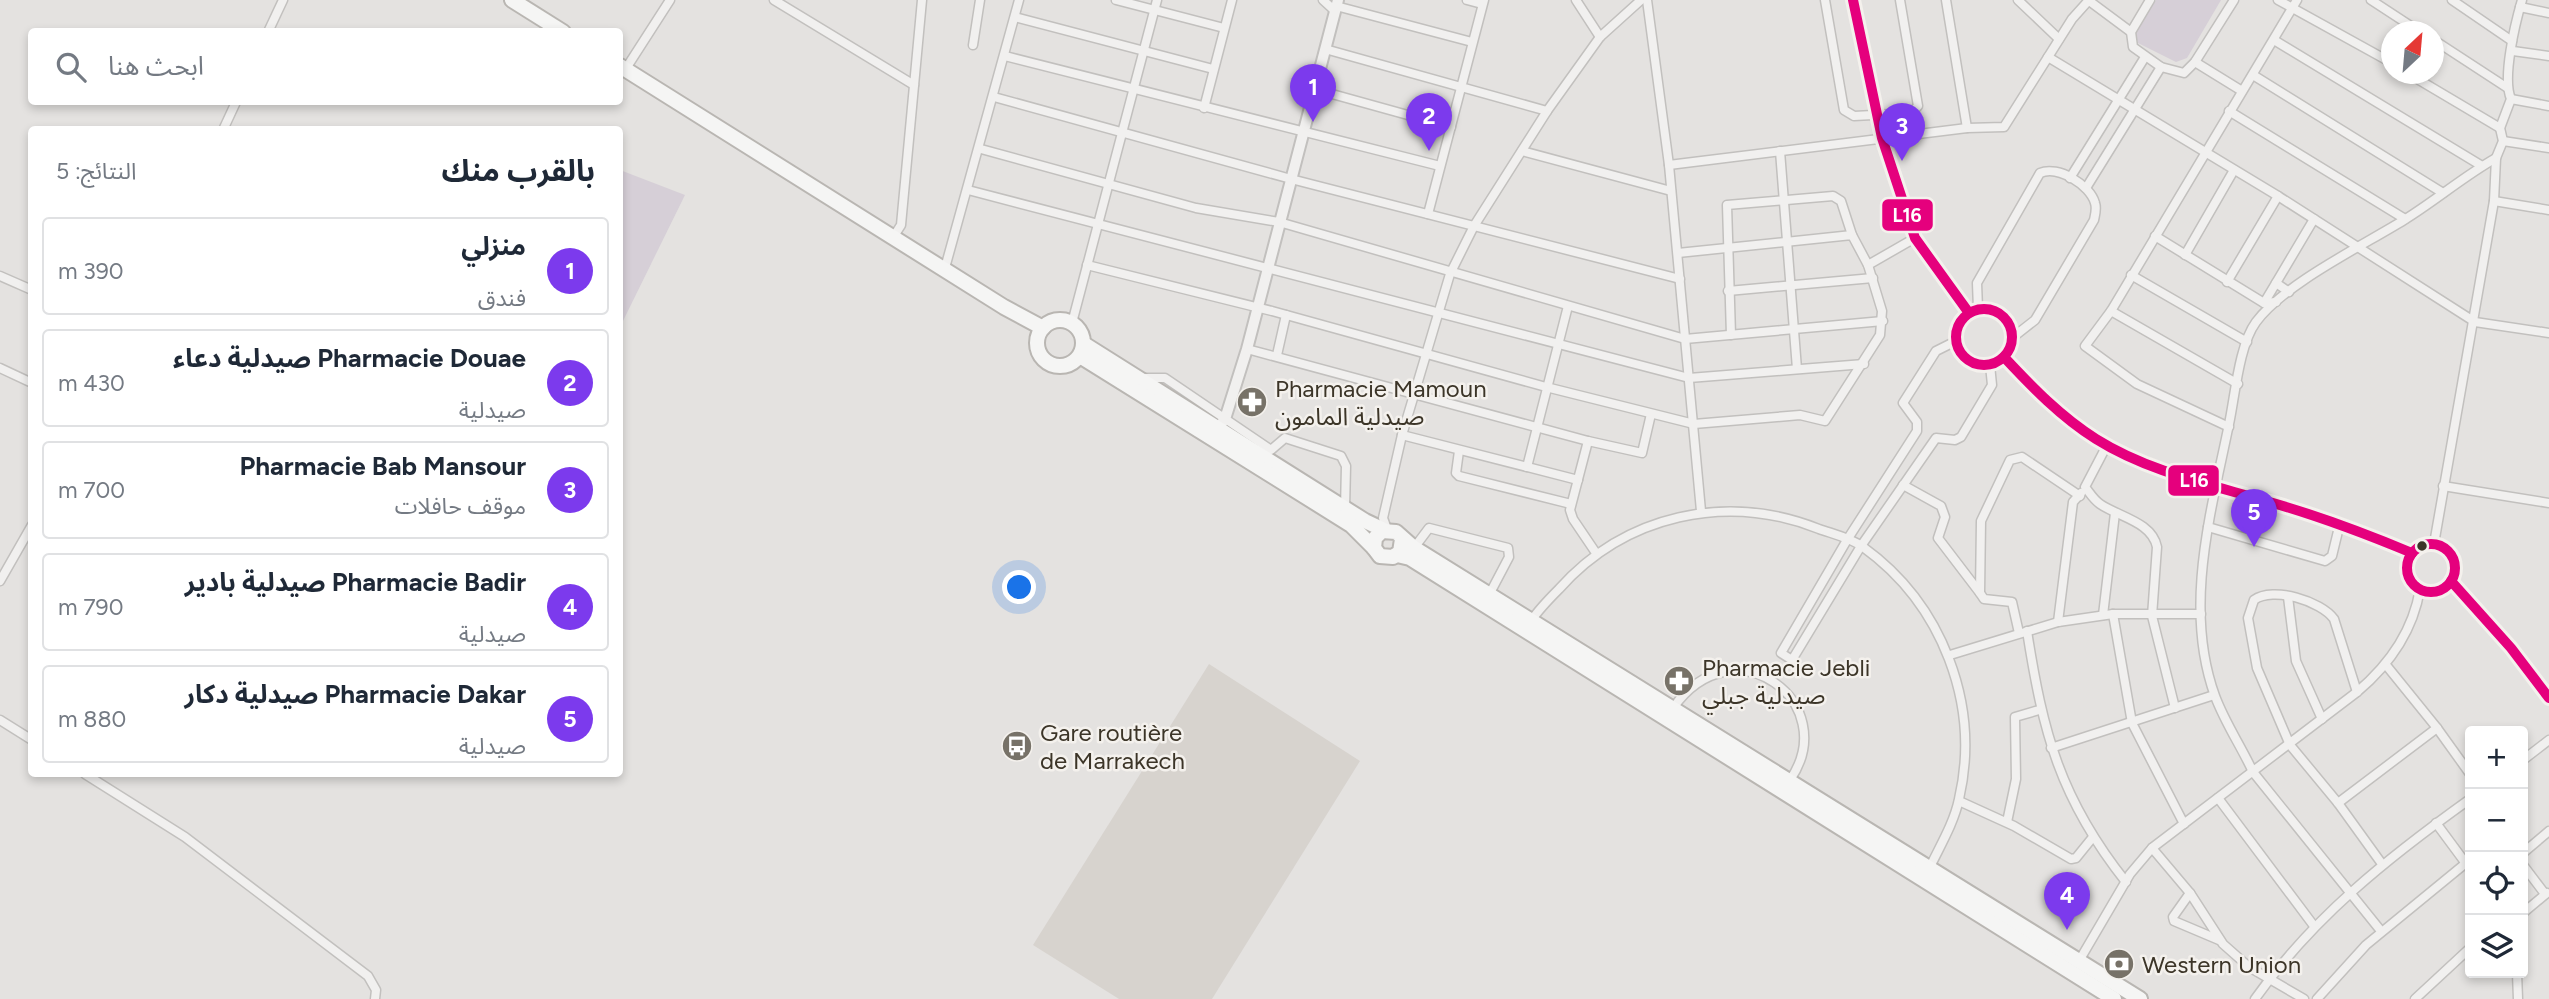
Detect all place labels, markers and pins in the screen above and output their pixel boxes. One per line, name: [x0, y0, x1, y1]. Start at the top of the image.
pin: 1: [1290, 64, 1336, 122]
pin: 2: [1406, 93, 1452, 151]
pin: 3: [1879, 103, 1925, 161]
place label: Pharmacie Mamoun صيدلية المامون: [1275, 374, 1487, 431]
pharmacy icon: Pharmacie Mamoun صيدلية المامون: [1235, 385, 1269, 419]
pin: 5: [2231, 489, 2277, 547]
unlabelled marker: [2415, 539, 2429, 553]
place label: Pharmacie Jebli صيدلية جبلي: [1702, 653, 1870, 714]
pharmacy icon: Pharmacie Jebli صيدلية جبلي: [1662, 664, 1696, 698]
place label: Gare routière de Marrakech: [1040, 718, 1185, 775]
bus stop icon: Gare routière de Marrakech: [1000, 729, 1034, 763]
pin: 4: [2044, 872, 2090, 930]
bank icon: Western Union: [2102, 947, 2136, 981]
place label: Western Union: [2142, 950, 2301, 979]

